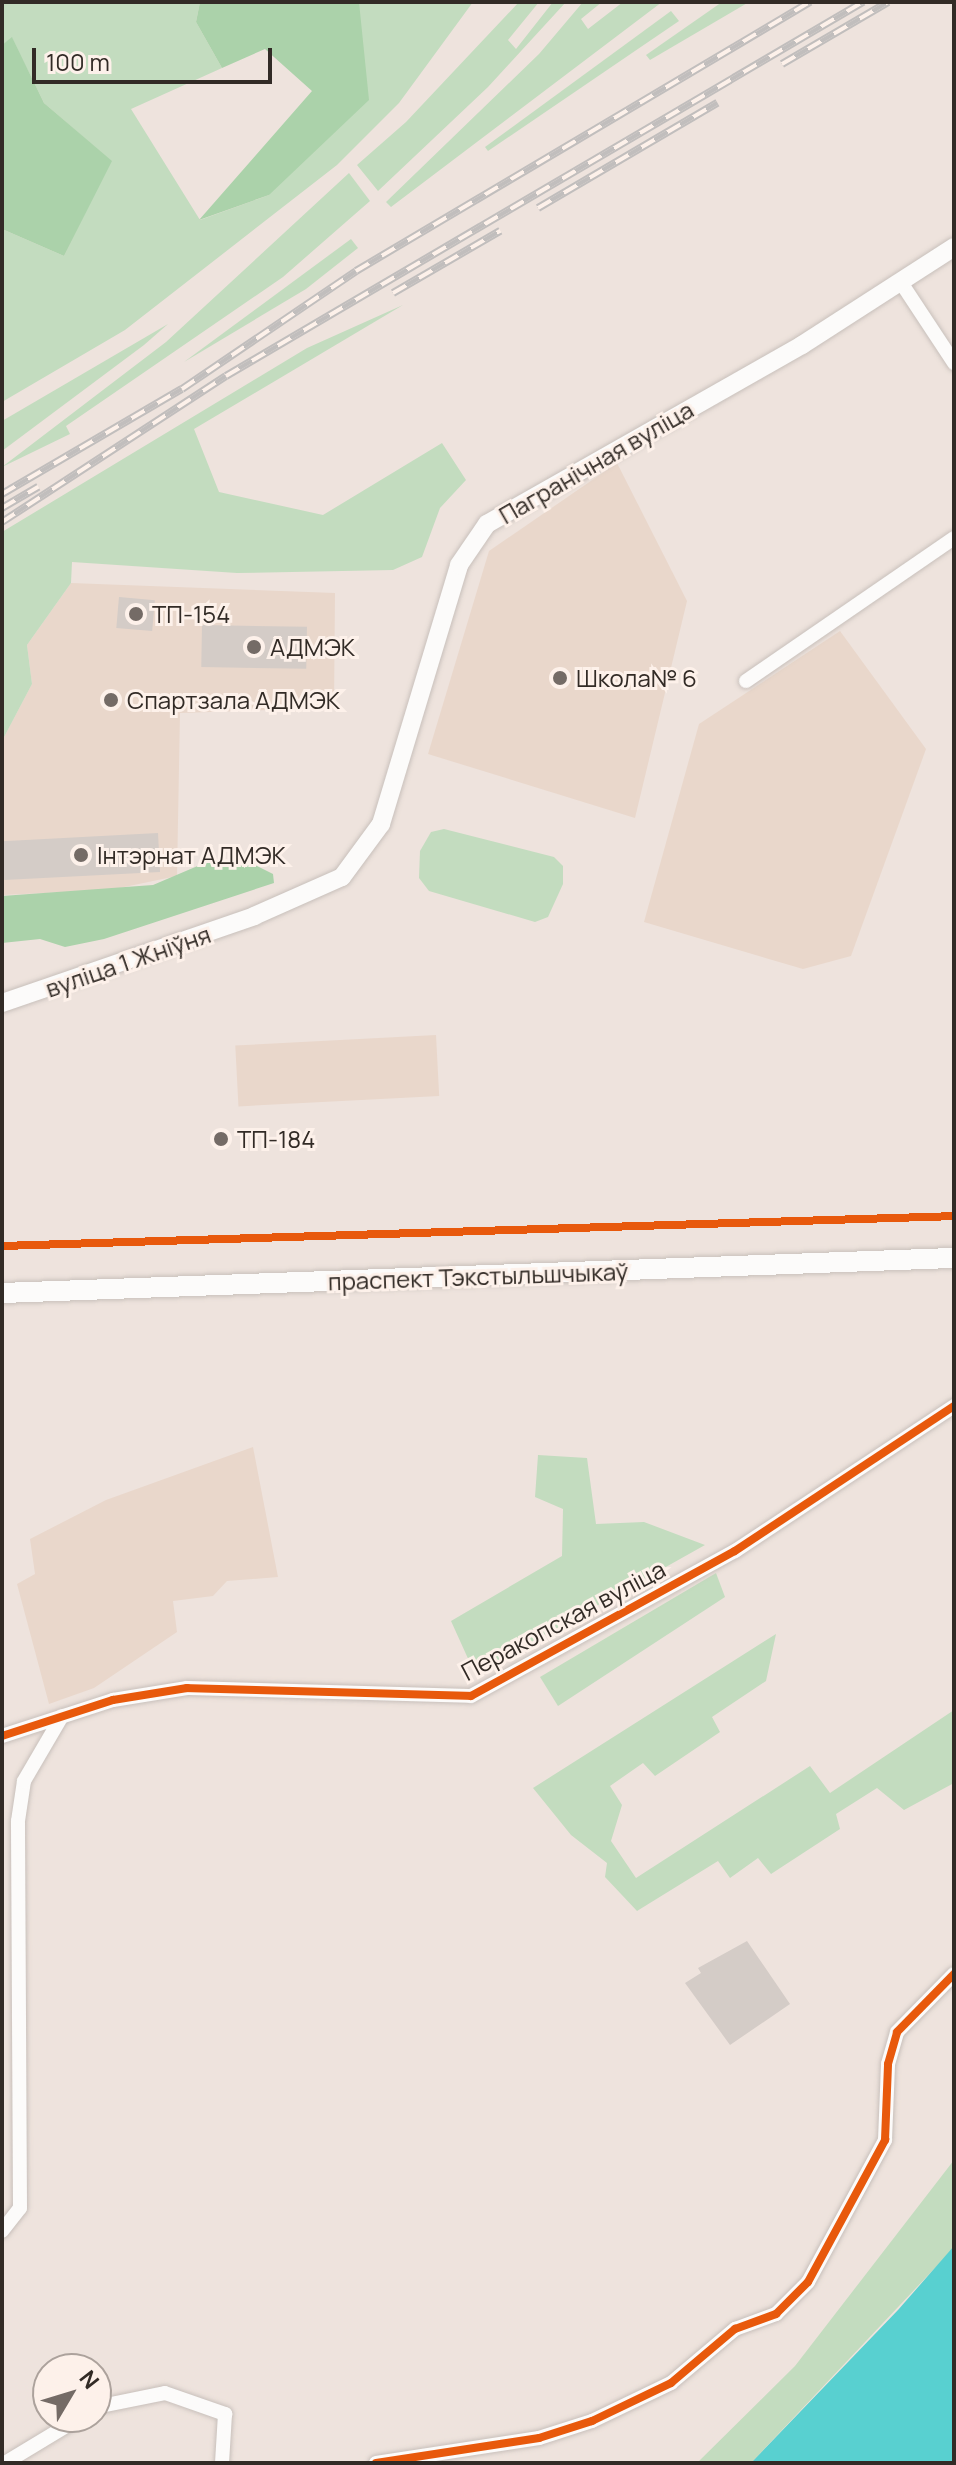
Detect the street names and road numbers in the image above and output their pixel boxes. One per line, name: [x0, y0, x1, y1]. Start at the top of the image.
street label: Пагранічная вуліца: [494, 395, 698, 529]
street label: вуліца 1 Жніўня: [42, 919, 214, 1003]
street label: праспект Тэкстыльшчыкаў: [327, 1256, 629, 1296]
street label: Перакопская вуліца: [456, 1554, 670, 1686]

